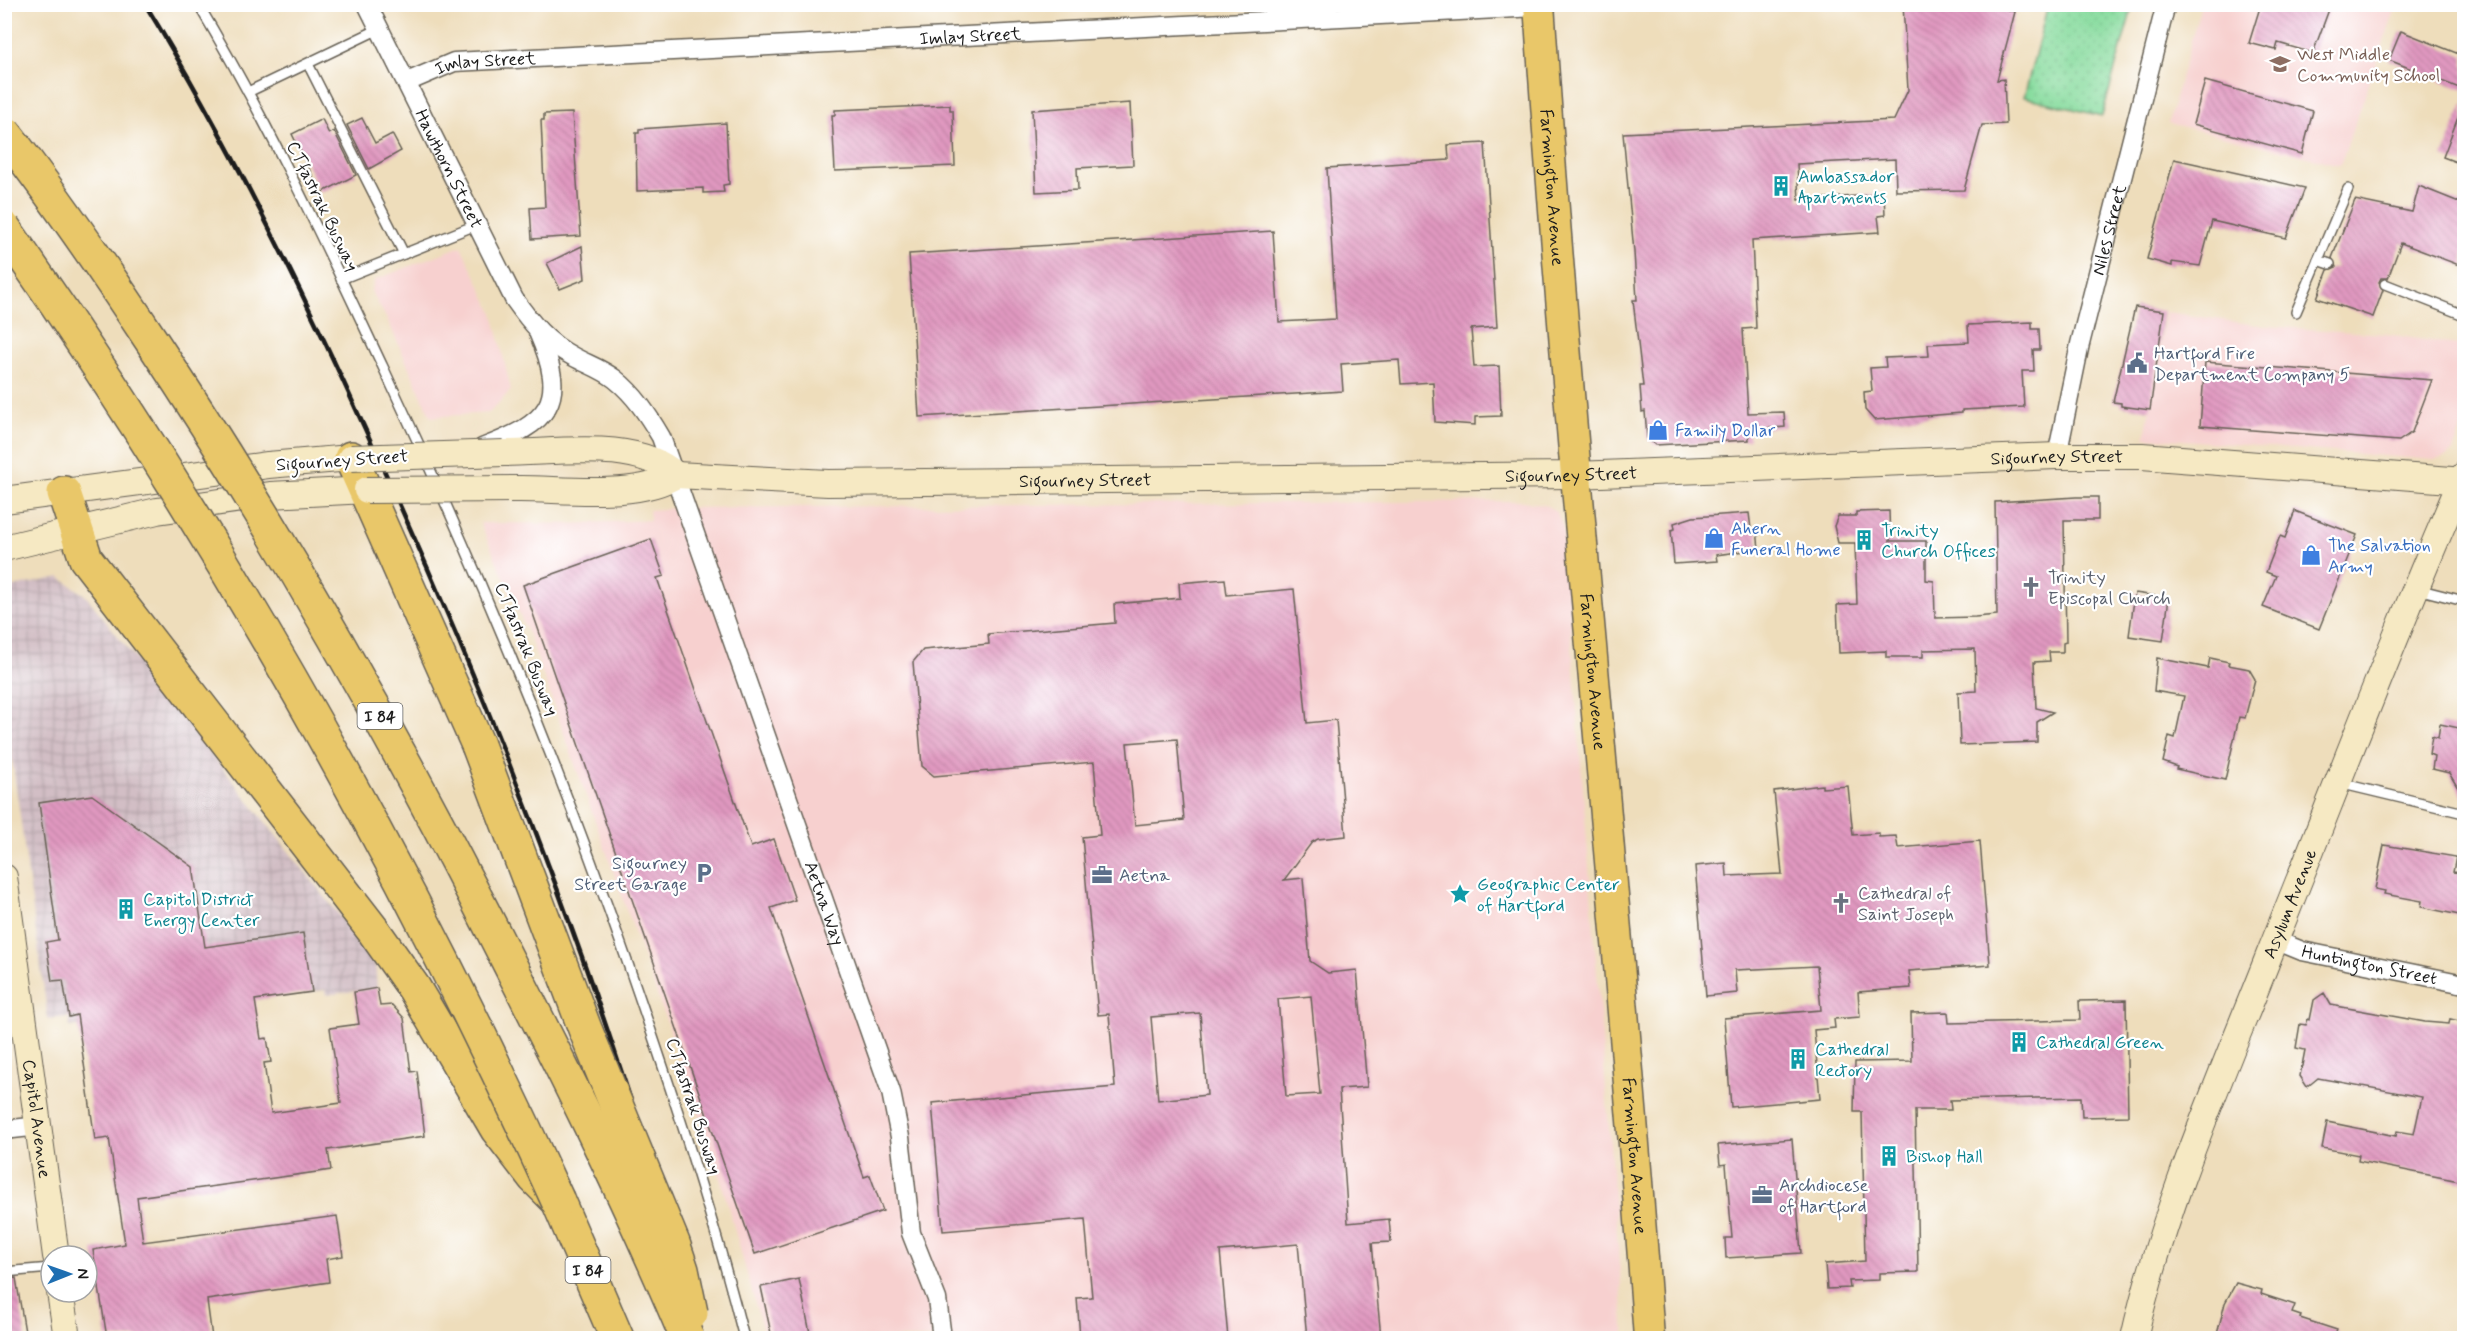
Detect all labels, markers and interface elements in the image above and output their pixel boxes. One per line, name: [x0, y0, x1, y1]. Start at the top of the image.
street label: Imlay Street: [919, 22, 1022, 51]
place label: West Middle Community School: [2297, 43, 2440, 88]
street label: Imlay Street: [431, 47, 537, 82]
school or university icon: West Middle Community School: [2268, 52, 2292, 76]
street label: Hawthorn Street: [408, 105, 488, 233]
street label: Farmington Avenue: [1533, 108, 1569, 267]
street label: CTfastrak Busway: [280, 137, 364, 275]
place label: Ambassador Apartments: [1798, 165, 1895, 211]
building icon: Ambassador Apartments: [1769, 174, 1793, 198]
street label: Niles Street: [2087, 182, 2133, 278]
place label: Hartford Fire Department Company 5: [2154, 342, 2350, 387]
public building icon: Hartford Fire Department Company 5: [2125, 351, 2149, 375]
shop icon: Family Dollar: [1646, 418, 1670, 442]
place label: Family Dollar: [1675, 419, 1776, 443]
street label: Sigourney Street: [275, 444, 409, 480]
street label: Sigourney Street: [1990, 445, 2123, 473]
street label: Sigourney Street: [1505, 462, 1638, 491]
street label: Sigourney Street: [1019, 469, 1152, 496]
place label: Ahern Funeral Home: [1731, 517, 1841, 562]
place label: Trinity Church Offices: [1881, 519, 1996, 564]
shop icon: Ahern Funeral Home: [1702, 526, 1726, 550]
building icon: Trinity Church Offices: [1852, 528, 1876, 552]
place label: The Salvation Army: [2328, 534, 2431, 579]
shop icon: The Salvation Army: [2299, 543, 2323, 567]
place label: Trinity Episcopal Church: [2048, 566, 2171, 611]
church icon: Trinity Episcopal Church: [2019, 575, 2043, 599]
street label: CTfastrak Busway: [488, 579, 564, 720]
street label: Farmington Avenue: [1573, 593, 1611, 751]
road number: I 84: [358, 703, 403, 729]
street label: Asylum Avenue: [2258, 846, 2323, 962]
place label: Sigourney Street Garage: [574, 852, 687, 897]
street label: Aetna Way: [798, 858, 850, 949]
parking icon: Sigourney Street Garage: [692, 861, 716, 885]
office icon: Aetna: [1090, 863, 1114, 887]
place label: Aetna: [1119, 864, 1170, 888]
place label: Geographic Center of Hartford: [1477, 873, 1620, 920]
place icon: Geographic Center of Hartford: [1448, 882, 1472, 906]
place label: Cathedral of Saint Joseph: [1858, 882, 1954, 927]
place label: Capitol District Energy Center: [143, 888, 260, 934]
church icon: Cathedral of Saint Joseph: [1829, 891, 1853, 915]
building icon: Capitol District Energy Center: [114, 897, 138, 921]
street label: Huntington Street: [2299, 940, 2439, 991]
building icon: Cathedral Green: [2007, 1030, 2031, 1054]
place label: Cathedral Green: [2036, 1031, 2164, 1055]
street label: CTfastrak Busway: [660, 1035, 726, 1177]
place label: Cathedral Rectory: [1815, 1038, 1889, 1083]
building icon: Cathedral Rectory: [1786, 1047, 1810, 1071]
street label: Capitol Avenue: [16, 1058, 56, 1180]
street label: Farmington Avenue: [1616, 1077, 1652, 1235]
building icon: Bishop Hall: [1877, 1144, 1901, 1168]
place label: Bishop Hall: [1906, 1145, 1983, 1169]
place label: Archdiocese of Hartford: [1779, 1174, 1869, 1221]
office icon: Archdiocese of Hartford: [1750, 1183, 1774, 1207]
north arrow: [39, 1244, 99, 1304]
road number: I 84: [566, 1257, 610, 1283]
text: N: [72, 1268, 93, 1279]

